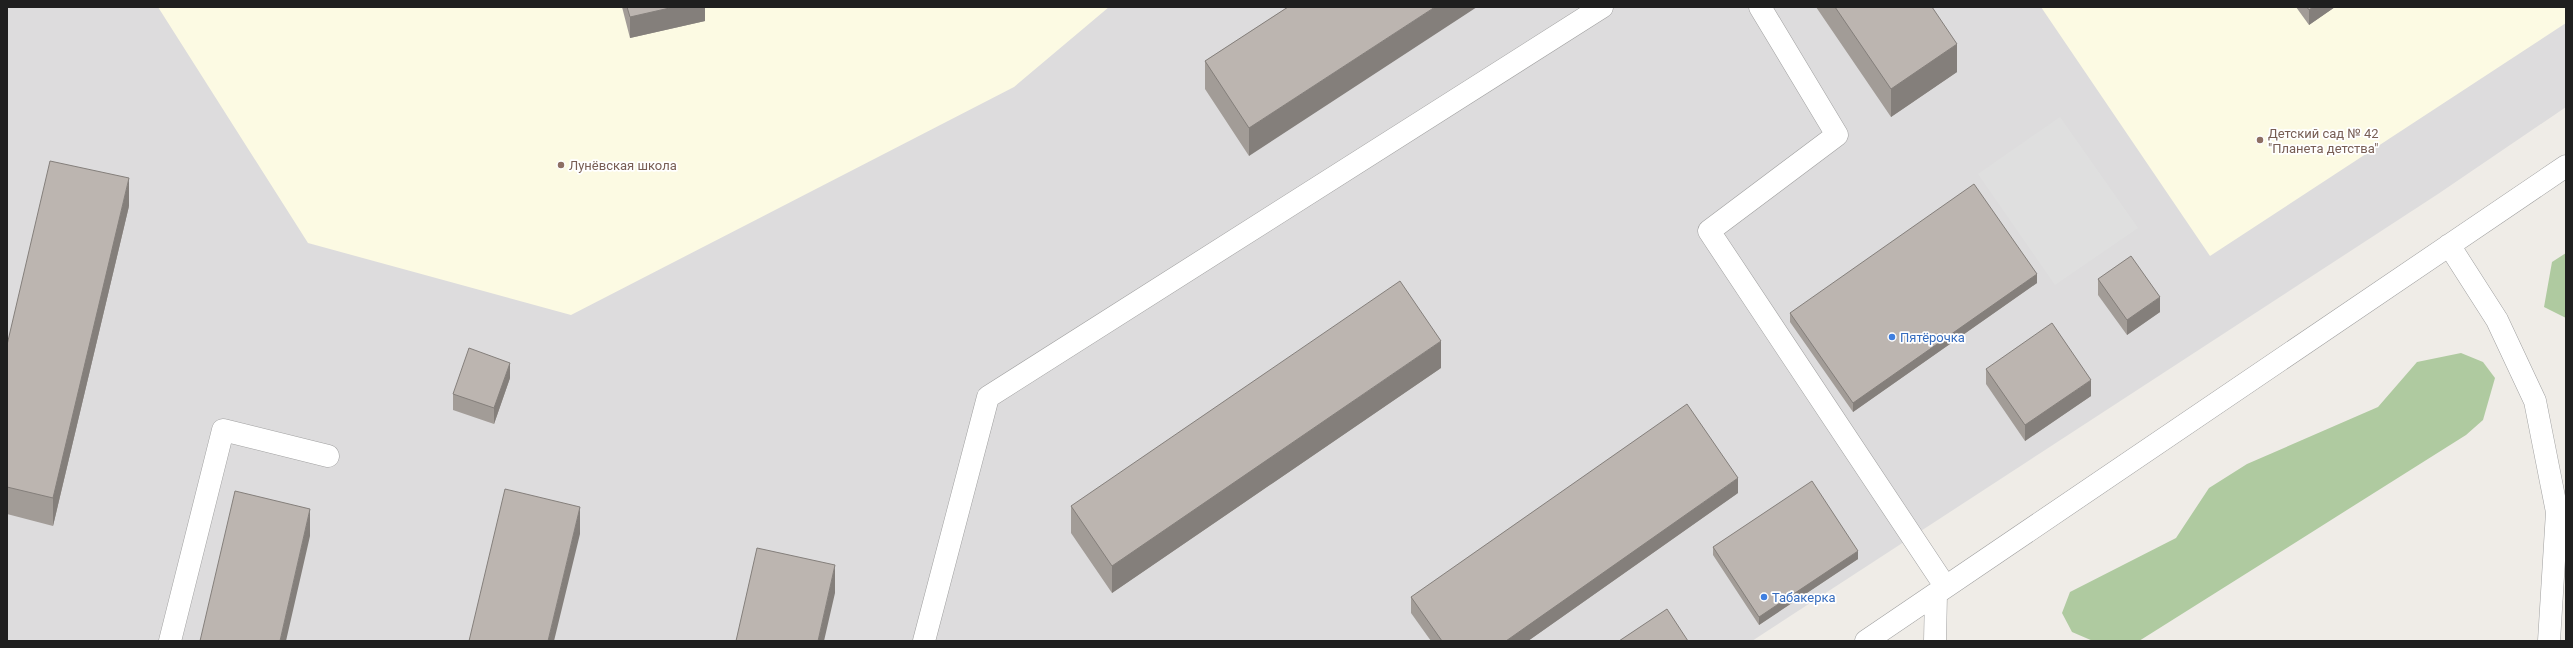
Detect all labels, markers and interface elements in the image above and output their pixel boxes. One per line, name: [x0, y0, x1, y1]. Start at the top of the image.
place label: Детский сад № 42 "Планета детства": [2268, 126, 2379, 156]
marker: Детский сад № 42 "Планета детства": [2255, 135, 2265, 145]
place label: Лунёвская школа: [569, 158, 677, 173]
marker: Лунёвская школа: [556, 160, 566, 170]
place label: Пятёрочка: [1900, 330, 1965, 345]
marker: Пятёрочка: [1887, 332, 1897, 342]
place label: Табакерка: [1772, 590, 1836, 605]
marker: Табакерка: [1759, 592, 1769, 602]

